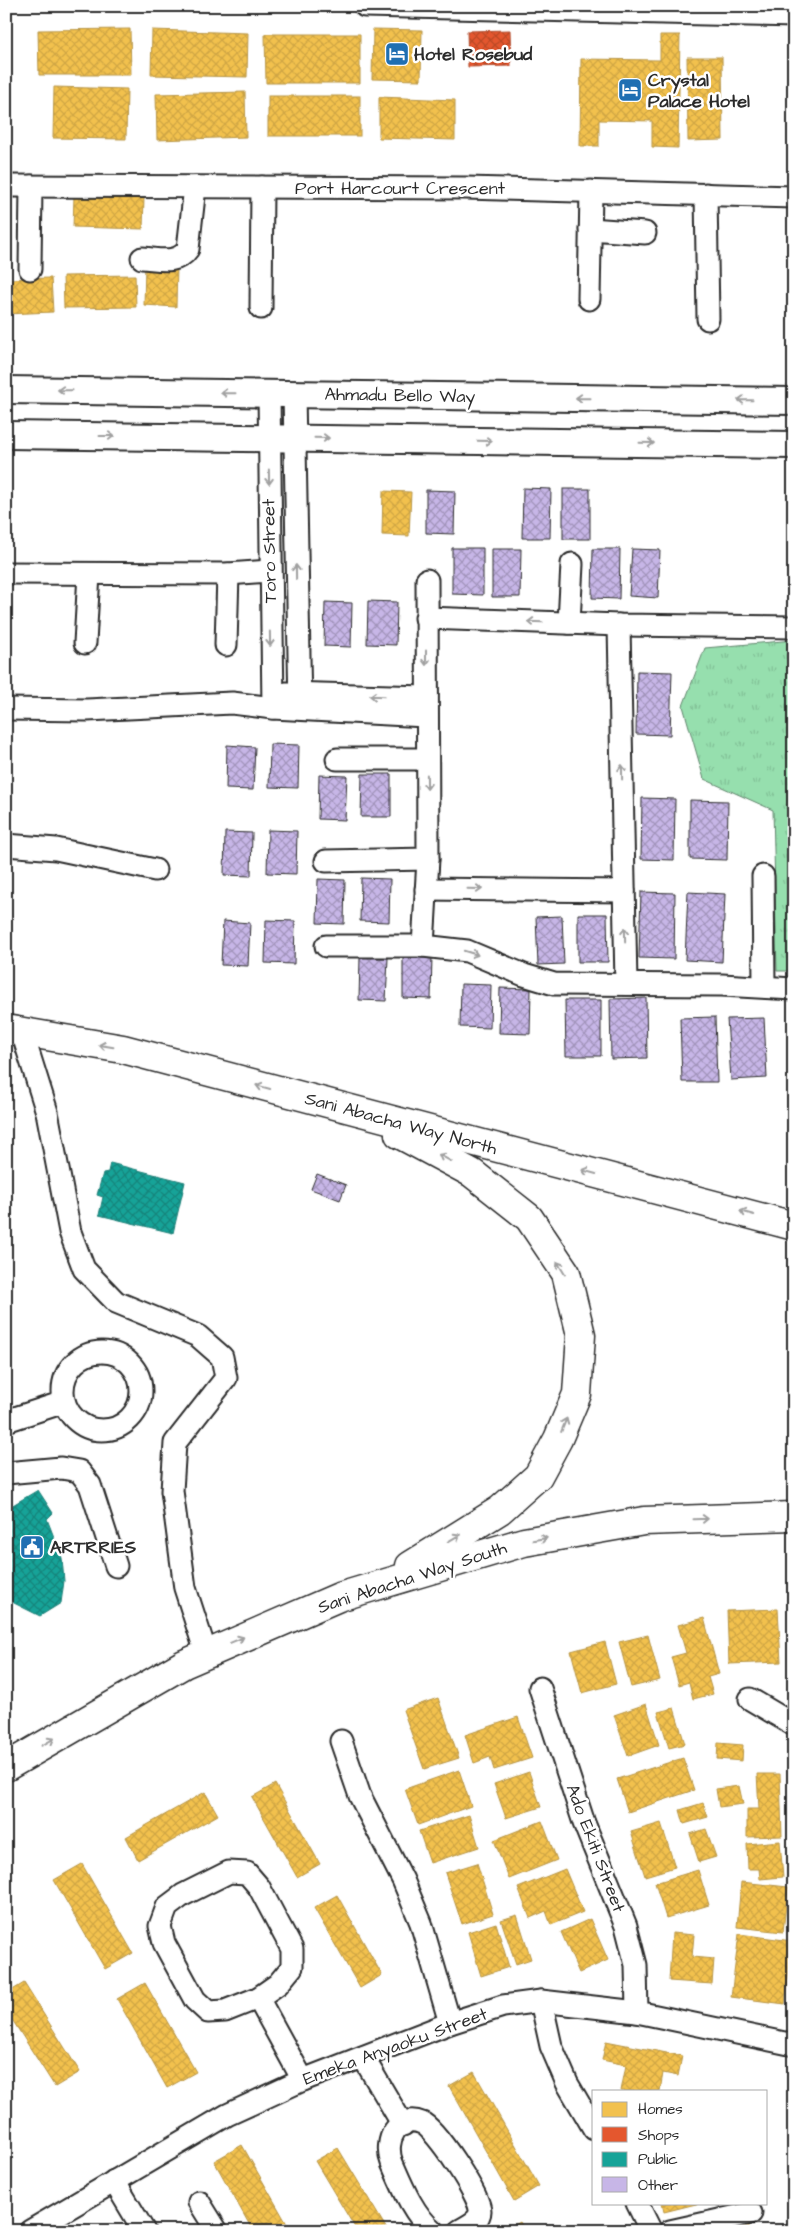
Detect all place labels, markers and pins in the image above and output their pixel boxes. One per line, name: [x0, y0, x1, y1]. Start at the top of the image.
hotel icon: Hotel Rosebud: [384, 41, 410, 67]
place label: Hotel Rosebud: [414, 42, 533, 67]
place label: Crystal Palace Hotel: [648, 68, 750, 114]
hotel icon: Crystal Palace Hotel: [617, 77, 643, 103]
public building icon: ARTRRIES: [19, 1534, 45, 1560]
place label: ARTRRIES: [50, 1535, 137, 1560]

